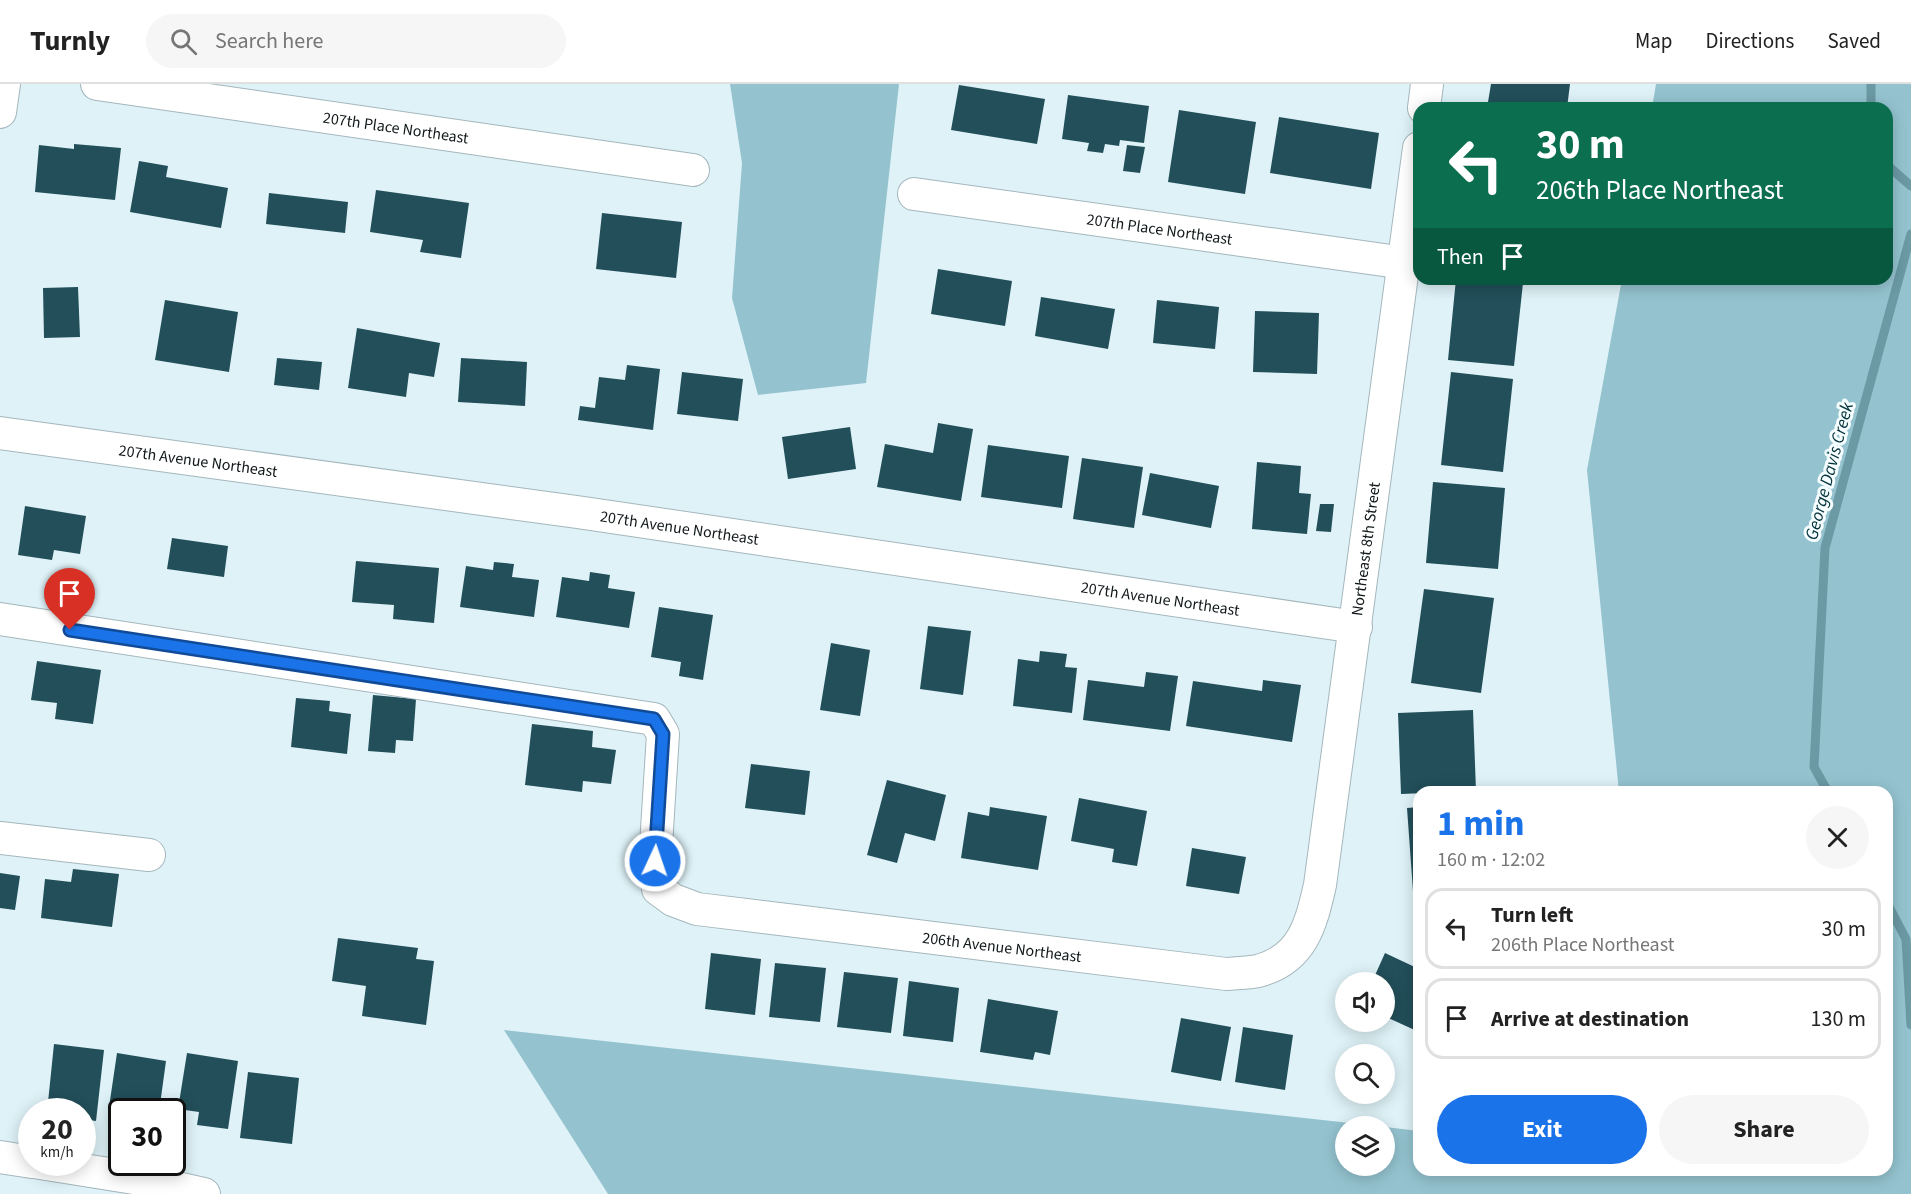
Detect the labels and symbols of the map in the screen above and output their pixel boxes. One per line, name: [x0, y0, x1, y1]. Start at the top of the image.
street label: 207th Place Northeast: [321, 107, 471, 150]
street label: 207th Place Northeast: [1085, 208, 1234, 251]
water label: George Davis Creek: [1799, 399, 1860, 543]
street label: 207th Avenue Northeast: [117, 439, 279, 483]
street label: Northeast 8th Street: [1346, 480, 1386, 617]
street label: 207th Avenue Northeast: [599, 506, 761, 551]
pin: [44, 568, 95, 630]
street label: 207th Avenue Northeast: [1079, 577, 1242, 622]
position arrow: [623, 829, 687, 893]
street label: 206th Avenue Northeast: [921, 927, 1083, 968]
speed limit sign: 30: [108, 1098, 186, 1176]

